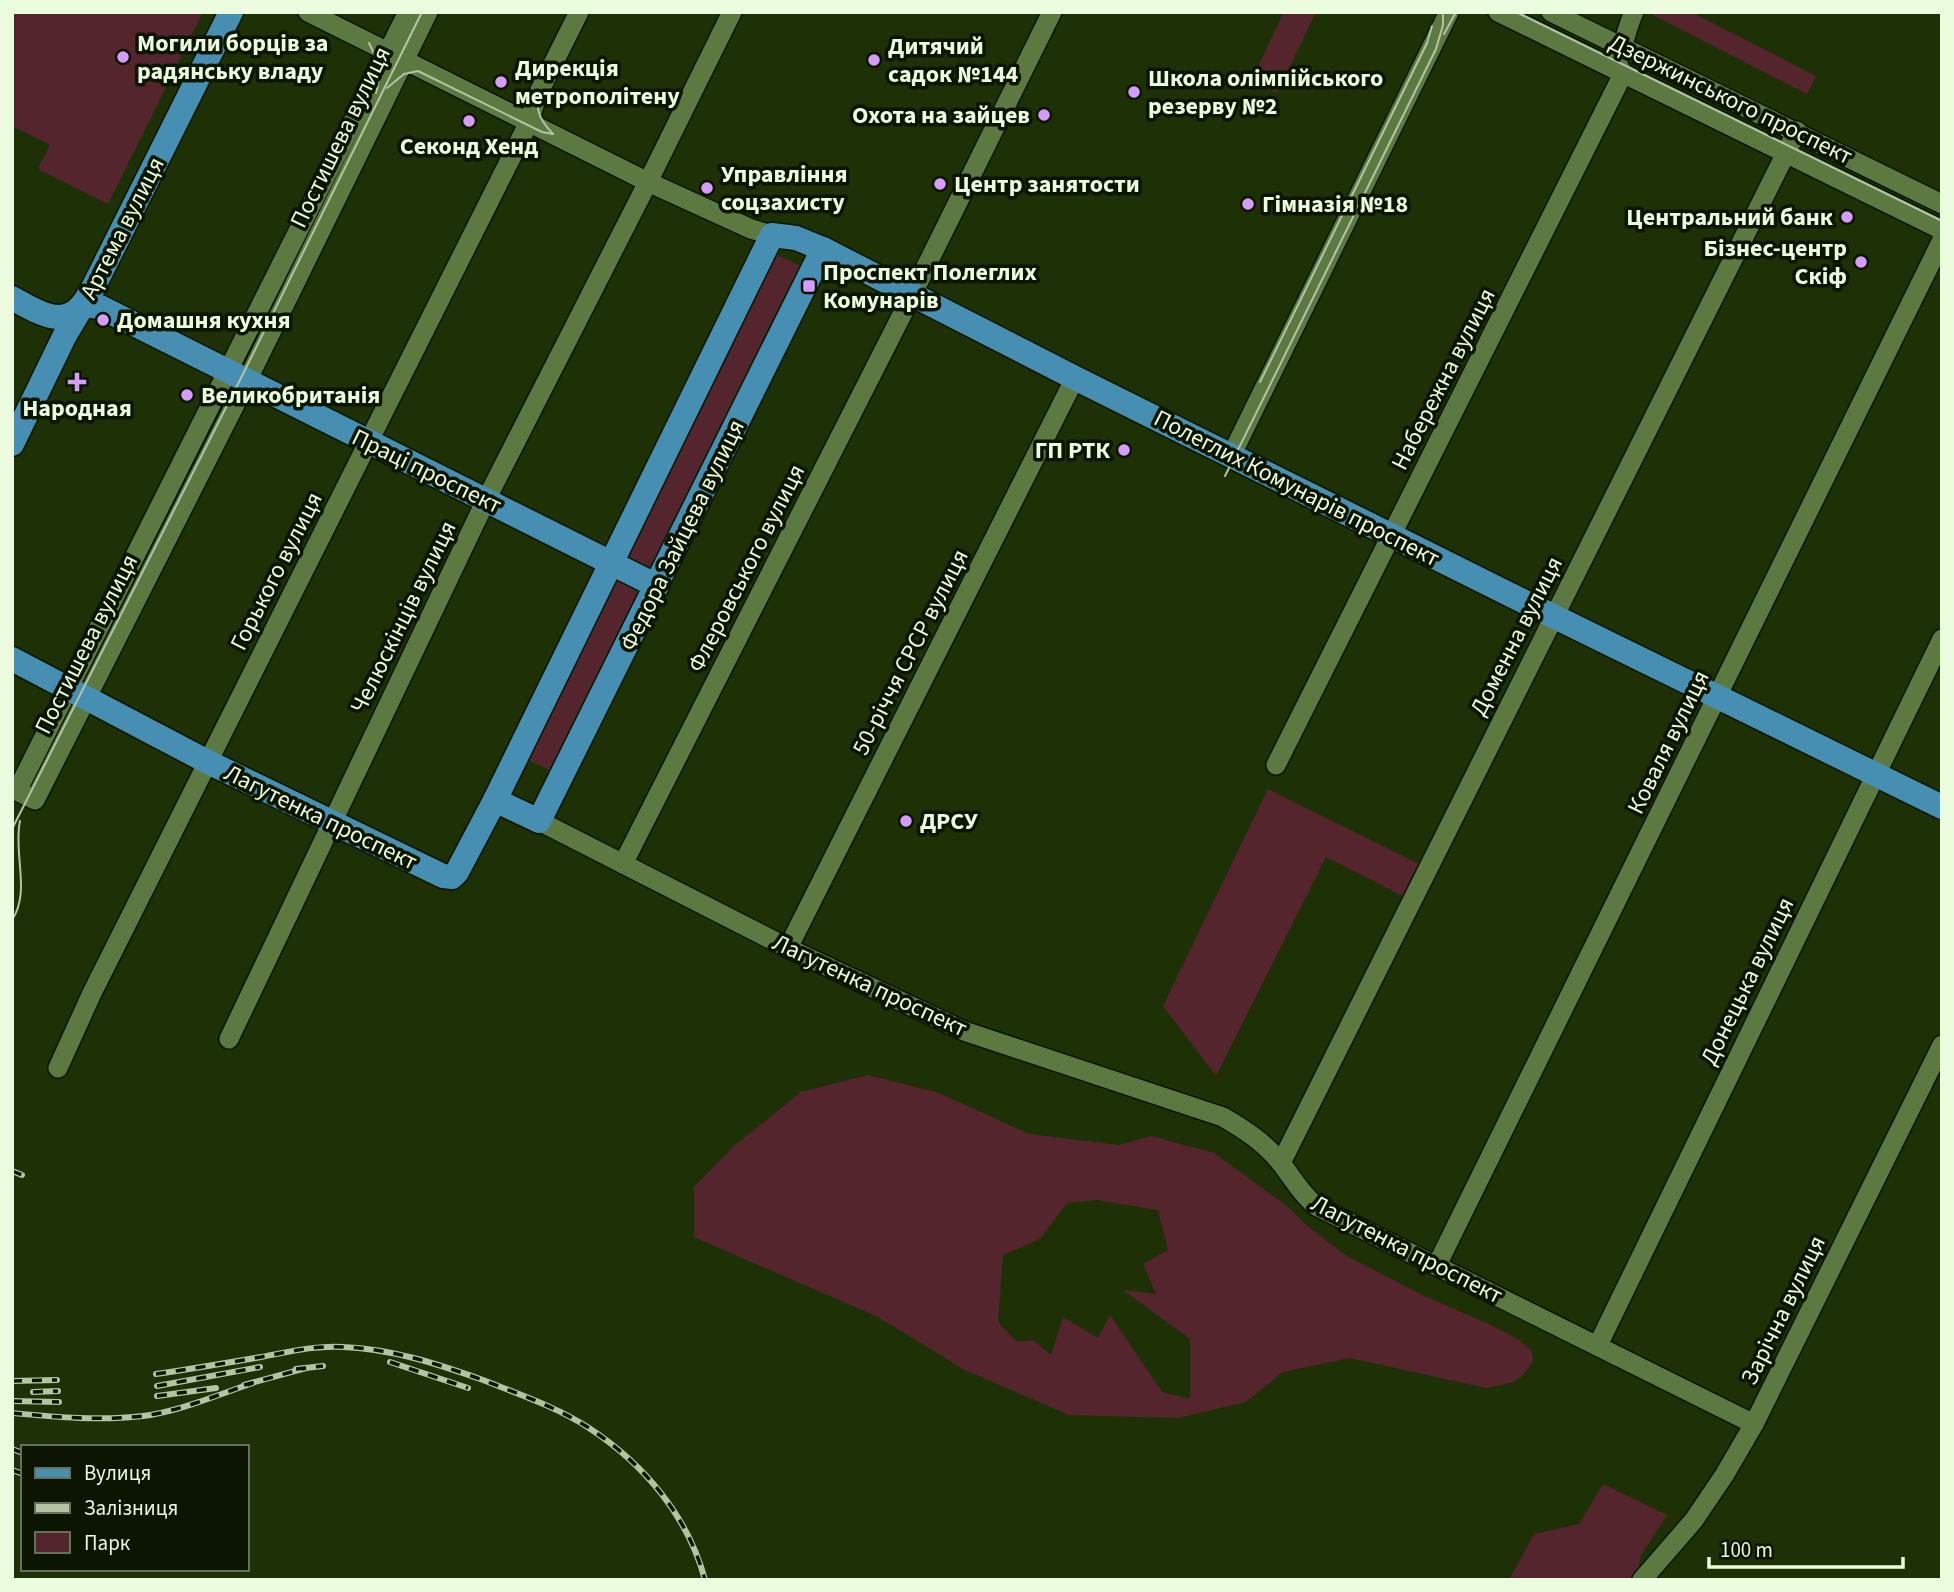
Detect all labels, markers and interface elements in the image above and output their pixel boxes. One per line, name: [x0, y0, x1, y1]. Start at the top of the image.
street label: Дзержинського проспект: [1603, 25, 1858, 174]
place label: Могили борців за радянську владу: [137, 26, 329, 89]
place label: Дитячий садок №144: [888, 29, 1018, 92]
street label: Постишева вулиця: [281, 41, 400, 234]
marker: Могили борців за радянську владу: [115, 49, 131, 65]
place label: Дирекція метрополітену: [515, 51, 680, 114]
marker: Дитячий садок №144: [866, 52, 882, 68]
place label: Школа олімпійського резерву №2: [1148, 61, 1383, 124]
marker: Дирекція метрополітену: [493, 74, 509, 90]
marker: Школа олімпійського резерву №2: [1126, 84, 1142, 100]
place label: Охота на зайцев: [852, 98, 1030, 133]
marker: Охота на зайцев: [1036, 107, 1052, 123]
marker: Секонд Хенд: [461, 113, 477, 129]
place label: Секонд Хенд: [400, 129, 538, 164]
street label: Артема вулиця: [71, 151, 173, 306]
place label: Управління соцзахисту: [721, 157, 848, 220]
place label: Центр занятости: [954, 167, 1140, 202]
marker: Центр занятости: [932, 176, 948, 192]
marker: Управління соцзахисту: [699, 180, 715, 196]
place label: Гімназія №18: [1262, 187, 1408, 222]
marker: Гімназія №18: [1240, 196, 1256, 212]
place label: Центральний банк: [1626, 200, 1834, 235]
marker: Центральний банк: [1839, 209, 1855, 225]
place label: Бізнес-центр Скіф: [1704, 231, 1847, 294]
marker: Бізнес-центр Скіф: [1853, 254, 1869, 270]
place label: Проспект Полеглих Комунарів: [823, 255, 1037, 318]
marker: Проспект Полеглих Комунарів: [801, 278, 817, 294]
street label: Набережна вулиця: [1382, 282, 1504, 476]
place label: Домашня кухня: [117, 303, 291, 338]
marker: Домашня кухня: [95, 312, 111, 328]
marker: Народная: [69, 374, 85, 390]
place label: Великобританія: [201, 378, 380, 413]
marker: Великобританія: [179, 387, 195, 403]
place label: Народная: [22, 391, 132, 426]
street label: Полеглих Комунарів проспект: [1148, 401, 1446, 576]
street label: Федора Зайцева вулиця: [611, 414, 754, 657]
street label: Праці проспект: [346, 420, 508, 523]
place label: ГП РТК: [1035, 433, 1110, 468]
marker: ГП РТК: [1116, 442, 1132, 458]
street label: Флеровського вулиця: [679, 458, 814, 678]
street label: Горького вулиця: [221, 486, 332, 657]
street label: Челюскінців вулиця: [342, 515, 465, 719]
street label: 50-річчя СРСР вулиця: [843, 543, 978, 761]
street label: Постишева вулиця: [26, 548, 147, 740]
street label: Доменна вулиця: [1461, 550, 1572, 722]
street label: Коваля вулиця: [1619, 664, 1718, 820]
street label: Лагутенка проспект: [218, 755, 423, 879]
place label: ДРСУ: [920, 804, 978, 839]
marker: ДРСУ: [898, 813, 914, 829]
street label: Донецька вулиця: [1692, 891, 1803, 1071]
street label: Лагутенка проспект: [767, 925, 973, 1046]
street label: Лагутенка проспект: [1305, 1186, 1509, 1313]
street label: Зарічна вулиця: [1732, 1230, 1835, 1391]
legend: [21, 1445, 248, 1571]
text: Вулиця: [84, 1458, 151, 1488]
text: Залізниця: [84, 1493, 178, 1523]
scale bar: [1709, 1526, 1903, 1570]
text: Парк: [84, 1528, 131, 1558]
text: 100 m: [1720, 1535, 1773, 1565]

